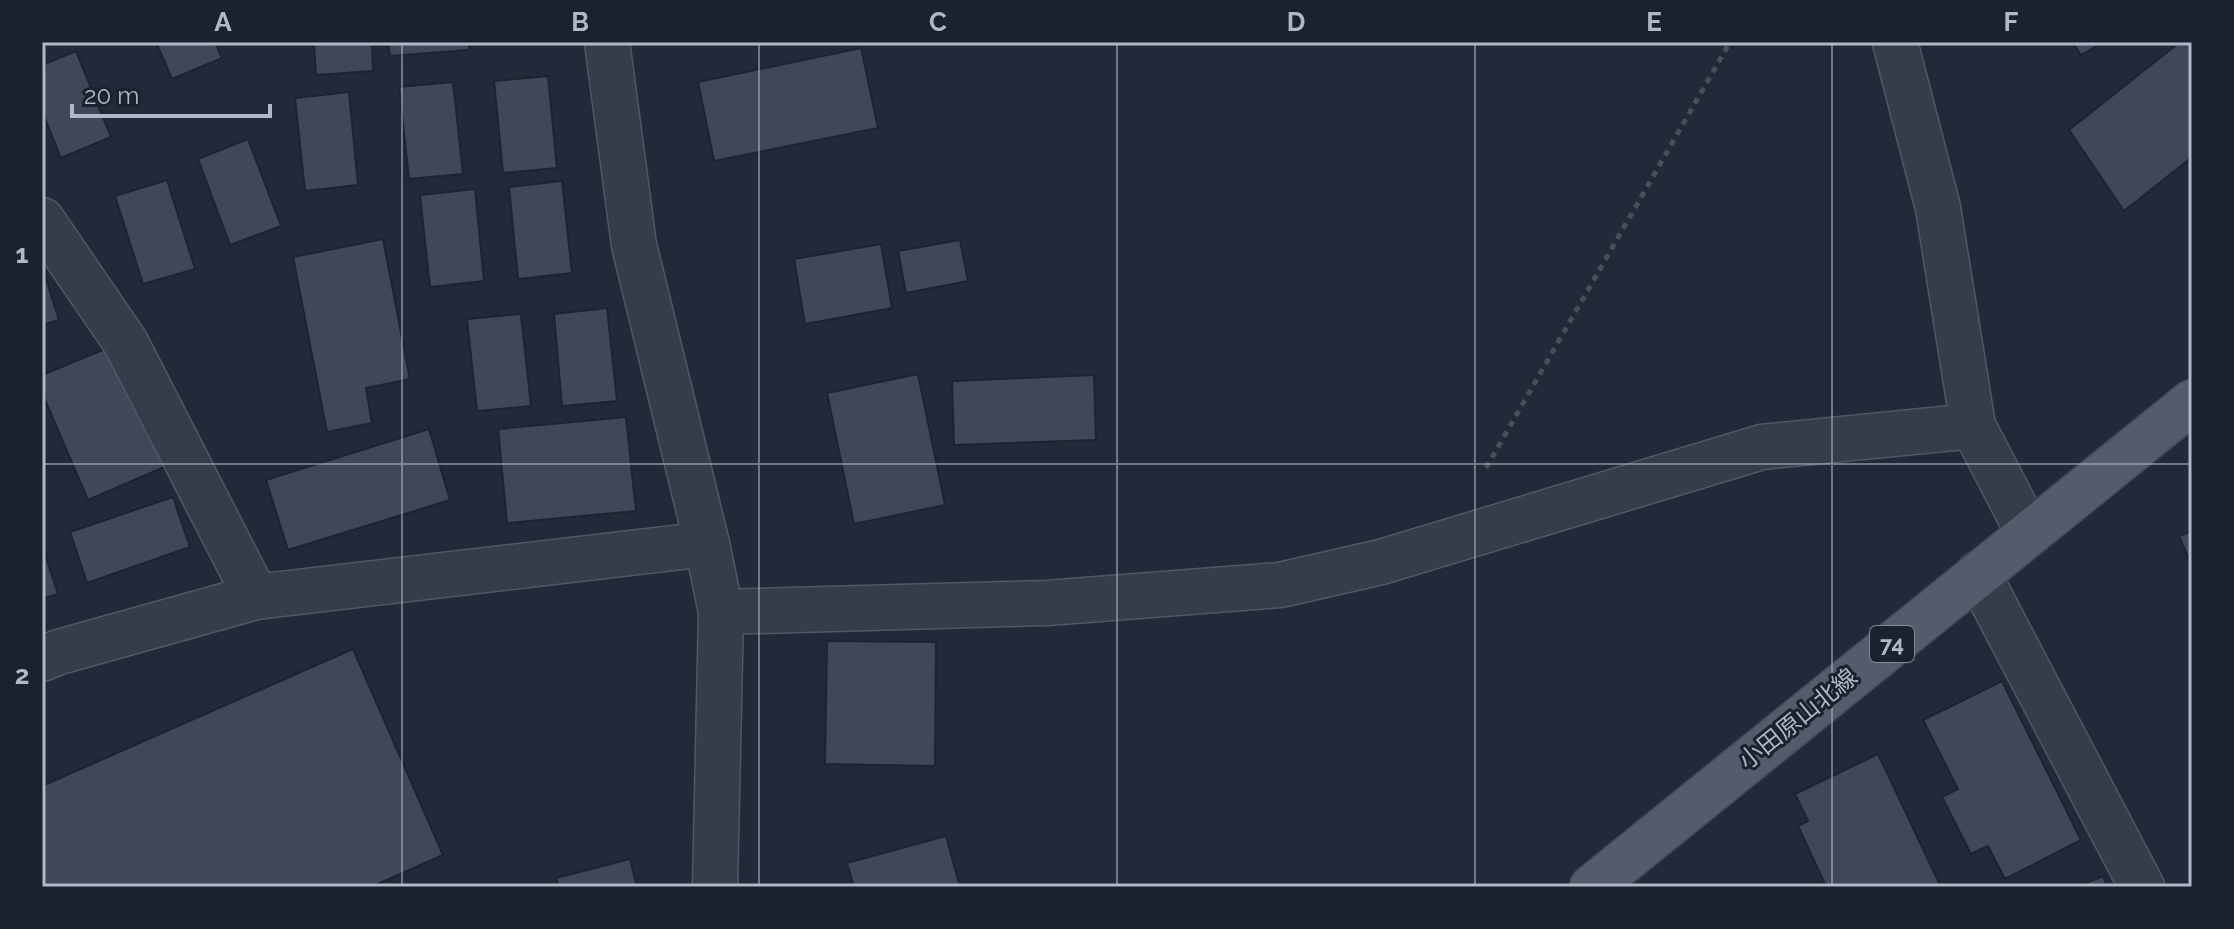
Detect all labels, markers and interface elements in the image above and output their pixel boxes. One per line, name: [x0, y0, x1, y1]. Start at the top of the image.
text: A: [214, 7, 232, 37]
text: B: [571, 7, 589, 37]
text: C: [929, 7, 947, 37]
text: D: [1287, 7, 1305, 37]
text: E: [1646, 7, 1662, 37]
text: F: [2004, 7, 2019, 37]
scale bar: [72, 68, 270, 118]
text: 20 m: [84, 81, 139, 110]
text: 1: [16, 239, 29, 269]
road number: 74: [1870, 626, 1914, 662]
text: 2: [15, 660, 29, 690]
street label: 小田原山北線: [1733, 662, 1863, 775]

